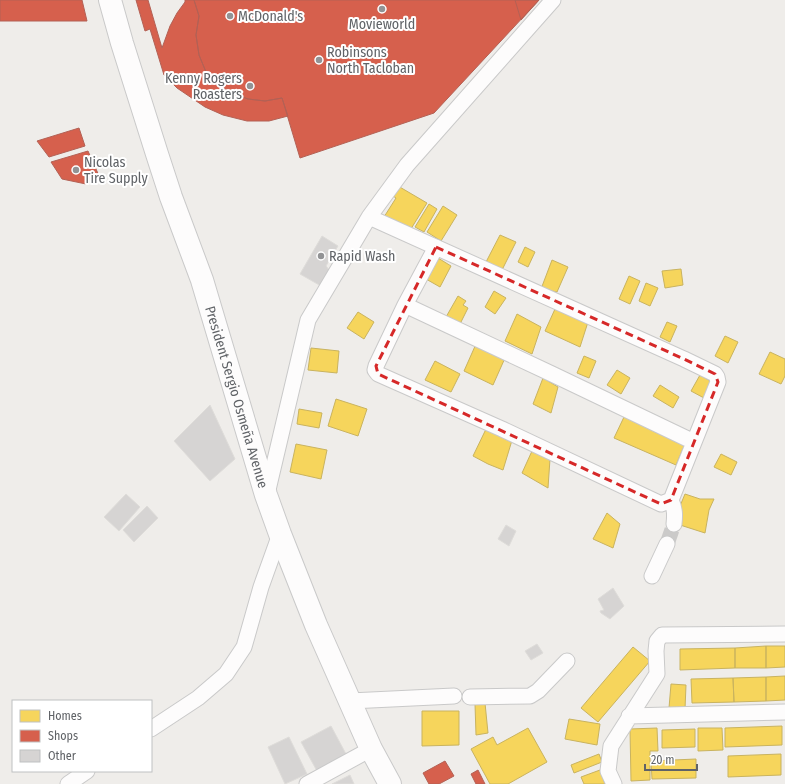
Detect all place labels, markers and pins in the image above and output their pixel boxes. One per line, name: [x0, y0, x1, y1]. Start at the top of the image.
marker: Movieworld: [377, 4, 387, 14]
place label: McDonald's: [238, 8, 303, 25]
marker: McDonald's: [225, 11, 235, 21]
place label: Movieworld: [349, 16, 415, 33]
place label: Robinsons North Tacloban: [327, 44, 414, 77]
marker: Robinsons North Tacloban: [314, 55, 324, 65]
place label: Kenny Rogers Roasters: [165, 70, 242, 103]
marker: Kenny Rogers Roasters: [245, 81, 255, 91]
place label: Nicolas Tire Supply: [84, 154, 148, 187]
marker: Nicolas Tire Supply: [71, 165, 81, 175]
place label: Rapid Wash: [329, 248, 395, 265]
marker: Rapid Wash: [316, 251, 326, 261]

